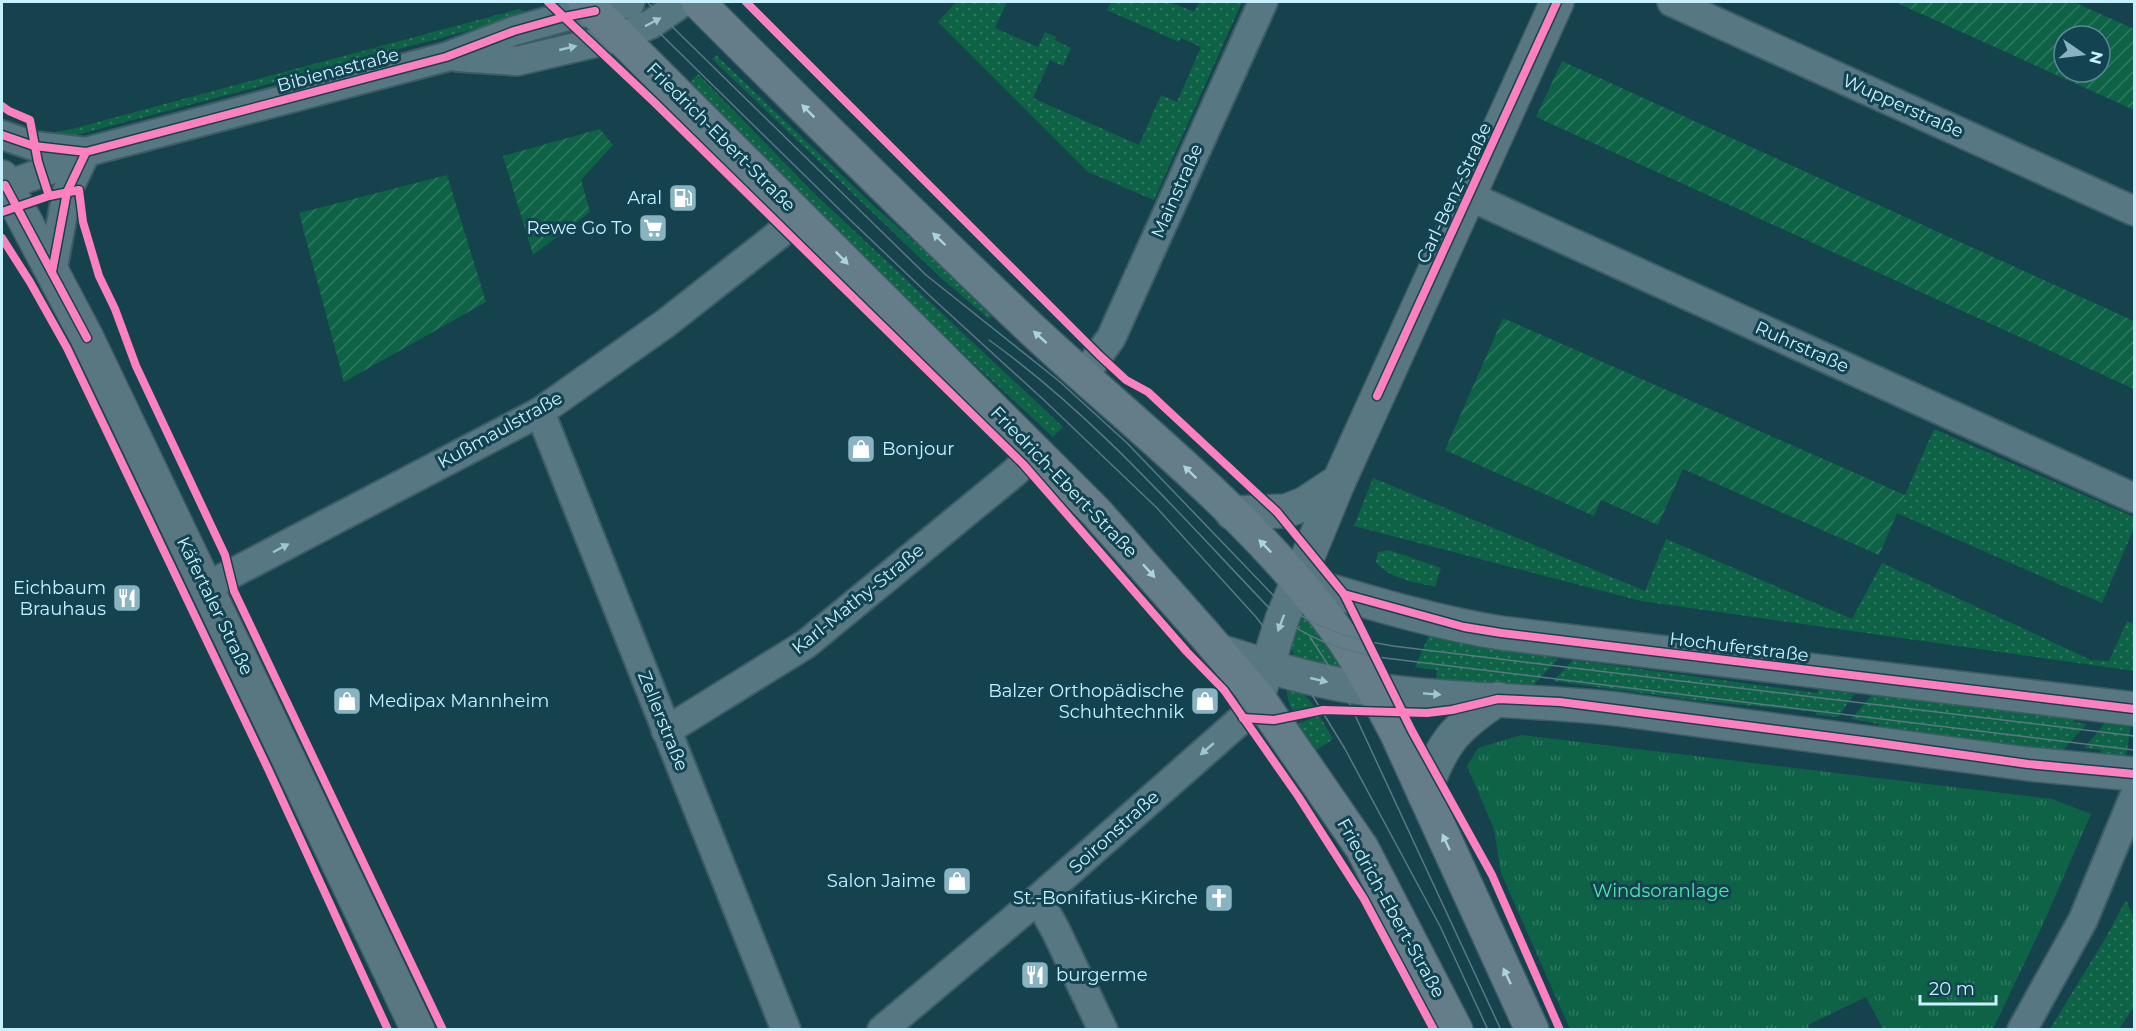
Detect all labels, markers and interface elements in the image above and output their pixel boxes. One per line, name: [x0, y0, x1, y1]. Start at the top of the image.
one-way arrow: [645, 18, 662, 27]
north arrow: [2052, 24, 2112, 84]
street label: Bibienastraße: [275, 43, 401, 97]
one-way arrow: [559, 43, 578, 53]
text: N: [2085, 49, 2107, 66]
street label: Friedrich-Ebert-Straße: [642, 58, 800, 216]
street label: Wupperstraße: [1839, 69, 1967, 143]
one-way arrow: [801, 104, 816, 118]
street label: Carl-Benz-Straße: [1412, 119, 1496, 267]
street label: Mainstraße: [1146, 140, 1208, 242]
fuel station icon: Aral: [667, 182, 699, 214]
place label: Aral: [627, 187, 662, 209]
supermarket icon: Rewe Go To: [637, 212, 669, 244]
place label: Rewe Go To: [527, 217, 632, 239]
one-way arrow: [932, 232, 947, 246]
one-way arrow: [835, 251, 850, 265]
street label: Ruhrstraße: [1752, 316, 1853, 378]
one-way arrow: [1033, 331, 1048, 344]
street label: Kußmaulstraße: [434, 387, 566, 473]
street label: Friedrich-Ebert-Straße: [986, 402, 1142, 562]
shop icon: Bonjour: [845, 433, 877, 465]
place label: Bonjour: [882, 438, 955, 460]
one-way arrow: [1183, 466, 1197, 480]
street label: Käfertaler Straße: [172, 533, 258, 679]
street label: Karl-Mathy-Straße: [788, 539, 929, 659]
one-way arrow: [1259, 540, 1273, 554]
one-way arrow: [273, 543, 290, 553]
one-way arrow: [1142, 563, 1155, 578]
place label: Eichbaum Brauhaus: [13, 577, 106, 620]
restaurant icon: Eichbaum Brauhaus: [111, 582, 143, 614]
one-way arrow: [1275, 614, 1285, 632]
street label: Hochuferstraße: [1668, 628, 1810, 666]
street label: Zellerstraße: [633, 668, 693, 774]
one-way arrow: [1310, 676, 1329, 685]
place label: Balzer Orthopädische Schuhtechnik: [988, 680, 1184, 723]
shop icon: Medipax Mannheim: [331, 685, 363, 717]
shop icon: Balzer Orthopädische Schuhtechnik: [1189, 685, 1221, 717]
place label: Medipax Mannheim: [368, 690, 549, 712]
one-way arrow: [1422, 690, 1441, 699]
one-way arrow: [1200, 742, 1215, 756]
street label: Soironstraße: [1064, 786, 1164, 878]
street label: Friedrich-Ebert-Straße: [1332, 814, 1450, 1002]
one-way arrow: [1441, 832, 1451, 850]
shop icon: Salon Jaime: [941, 865, 973, 897]
place label: Salon Jaime: [827, 870, 936, 892]
park label: Windsoranlage: [1593, 880, 1730, 902]
church icon: St.-Bonifatius-Kirche: [1203, 882, 1235, 914]
place label: St.-Bonifatius-Kirche: [1013, 887, 1198, 909]
restaurant icon: burgerme: [1019, 959, 1051, 991]
place label: burgerme: [1056, 964, 1148, 986]
one-way arrow: [1503, 968, 1512, 985]
scale bar: [1920, 968, 1996, 1006]
text: 20 m: [1929, 978, 1975, 1000]

